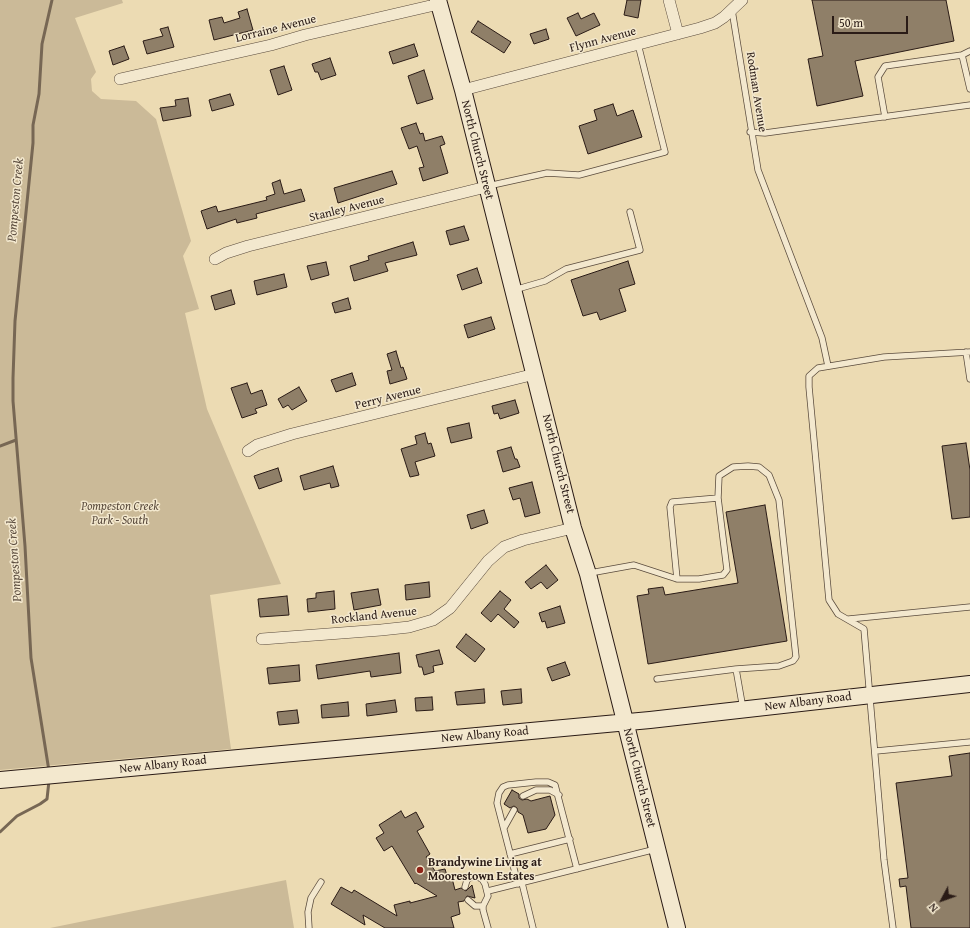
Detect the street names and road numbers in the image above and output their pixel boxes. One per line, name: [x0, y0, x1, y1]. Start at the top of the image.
street label: Lorraine Avenue: [234, 12, 318, 46]
street label: Flynn Avenue: [568, 24, 638, 56]
street label: Rodman Avenue: [743, 51, 769, 133]
street label: North Church Street: [458, 99, 496, 201]
street label: Stanley Avenue: [308, 193, 386, 225]
street label: Perry Avenue: [354, 383, 422, 413]
street label: North Church Street: [539, 413, 577, 515]
street label: Rockland Avenue: [331, 604, 417, 628]
street label: New Albany Road: [764, 690, 852, 714]
street label: New Albany Road: [441, 724, 529, 746]
street label: North Church Street: [620, 727, 658, 829]
street label: New Albany Road: [119, 753, 207, 777]

